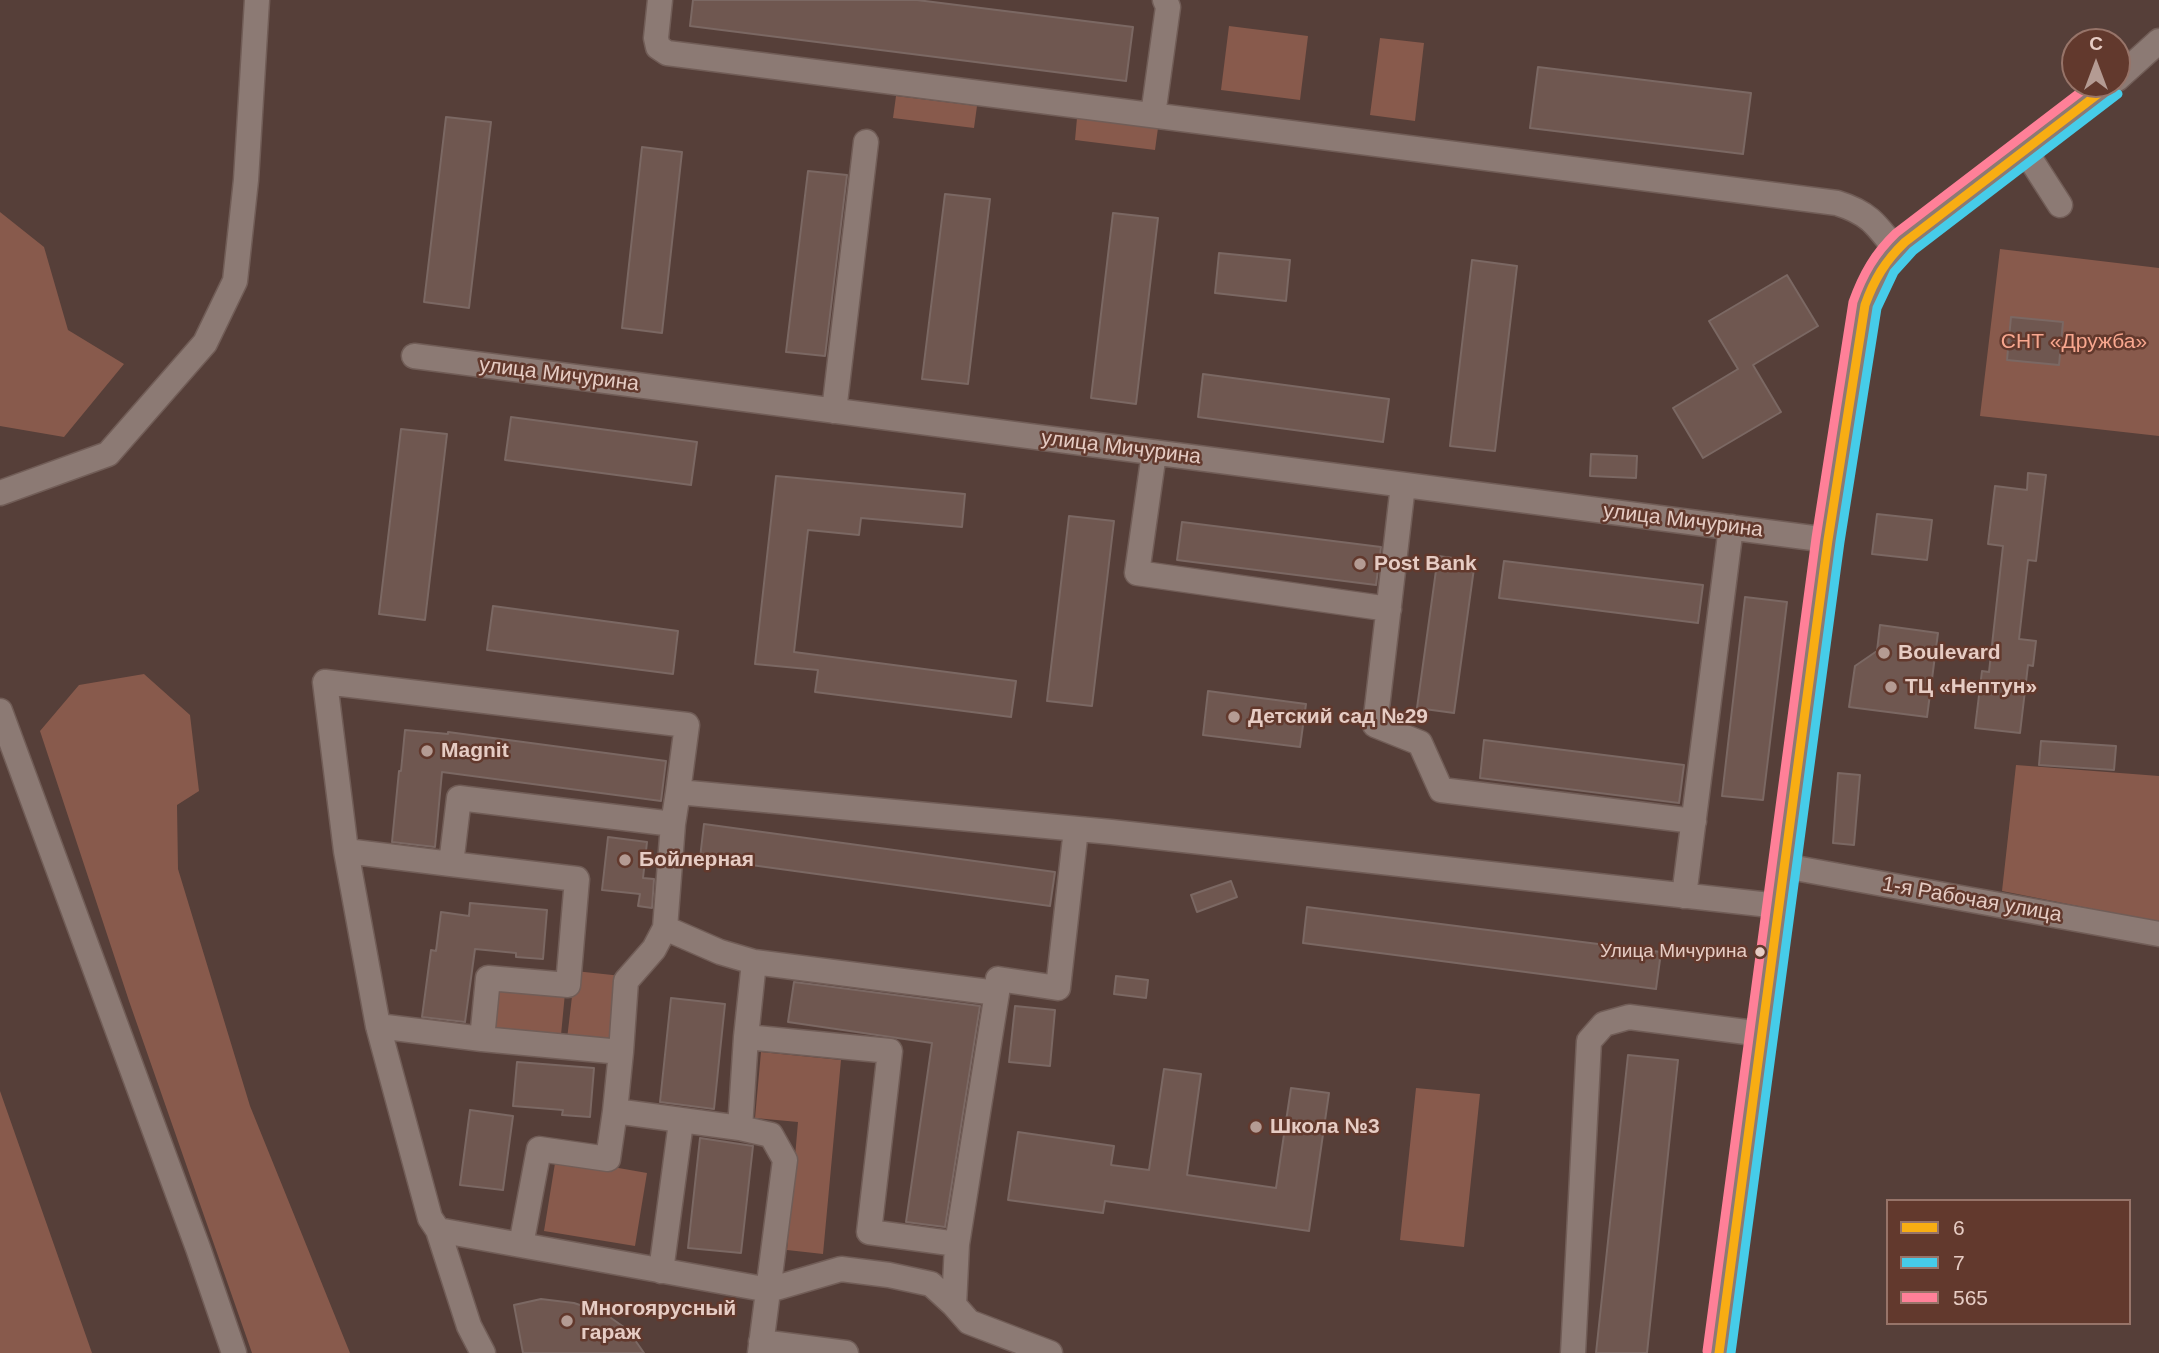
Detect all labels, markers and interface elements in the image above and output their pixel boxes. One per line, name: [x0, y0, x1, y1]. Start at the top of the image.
north arrow: [2061, 28, 2131, 98]
text: С: [2089, 33, 2103, 54]
park label: СНТ «Дружба»: [2001, 329, 2147, 355]
street label: улица Мичурина: [478, 353, 640, 397]
street label: улица Мичурина: [1040, 426, 1202, 470]
street label: улица Мичурина: [1602, 499, 1764, 543]
place label: Post Bank: [1374, 551, 1477, 577]
marker: Post Bank: [1352, 556, 1368, 572]
place label: Boulevard: [1898, 640, 2001, 666]
marker: Boulevard: [1876, 645, 1892, 661]
place label: ТЦ «Нептун»: [1905, 674, 2037, 700]
marker: ТЦ «Нептун»: [1883, 679, 1899, 695]
place label: Детский сад №29: [1248, 704, 1428, 730]
marker: Детский сад №29: [1226, 709, 1242, 725]
place label: Magnit: [441, 738, 509, 764]
marker: Magnit: [419, 743, 435, 759]
place label: Бойлерная: [639, 847, 754, 873]
marker: Бойлерная: [617, 852, 633, 868]
street label: 1-я Рабочая улица: [1880, 872, 2064, 928]
place label: Улица Мичурина: [1600, 941, 1747, 963]
marker: Улица Мичурина: [1753, 945, 1767, 959]
place label: Школа №3: [1270, 1114, 1380, 1140]
marker: Школа №3: [1248, 1119, 1264, 1135]
legend: [1886, 1199, 2131, 1325]
text: 6: [1953, 1216, 1965, 1239]
text: 7: [1953, 1251, 1965, 1274]
text: 565: [1953, 1286, 1988, 1309]
place label: Многоярусный гараж: [581, 1296, 736, 1346]
marker: Многоярусный гараж: [559, 1313, 575, 1329]

